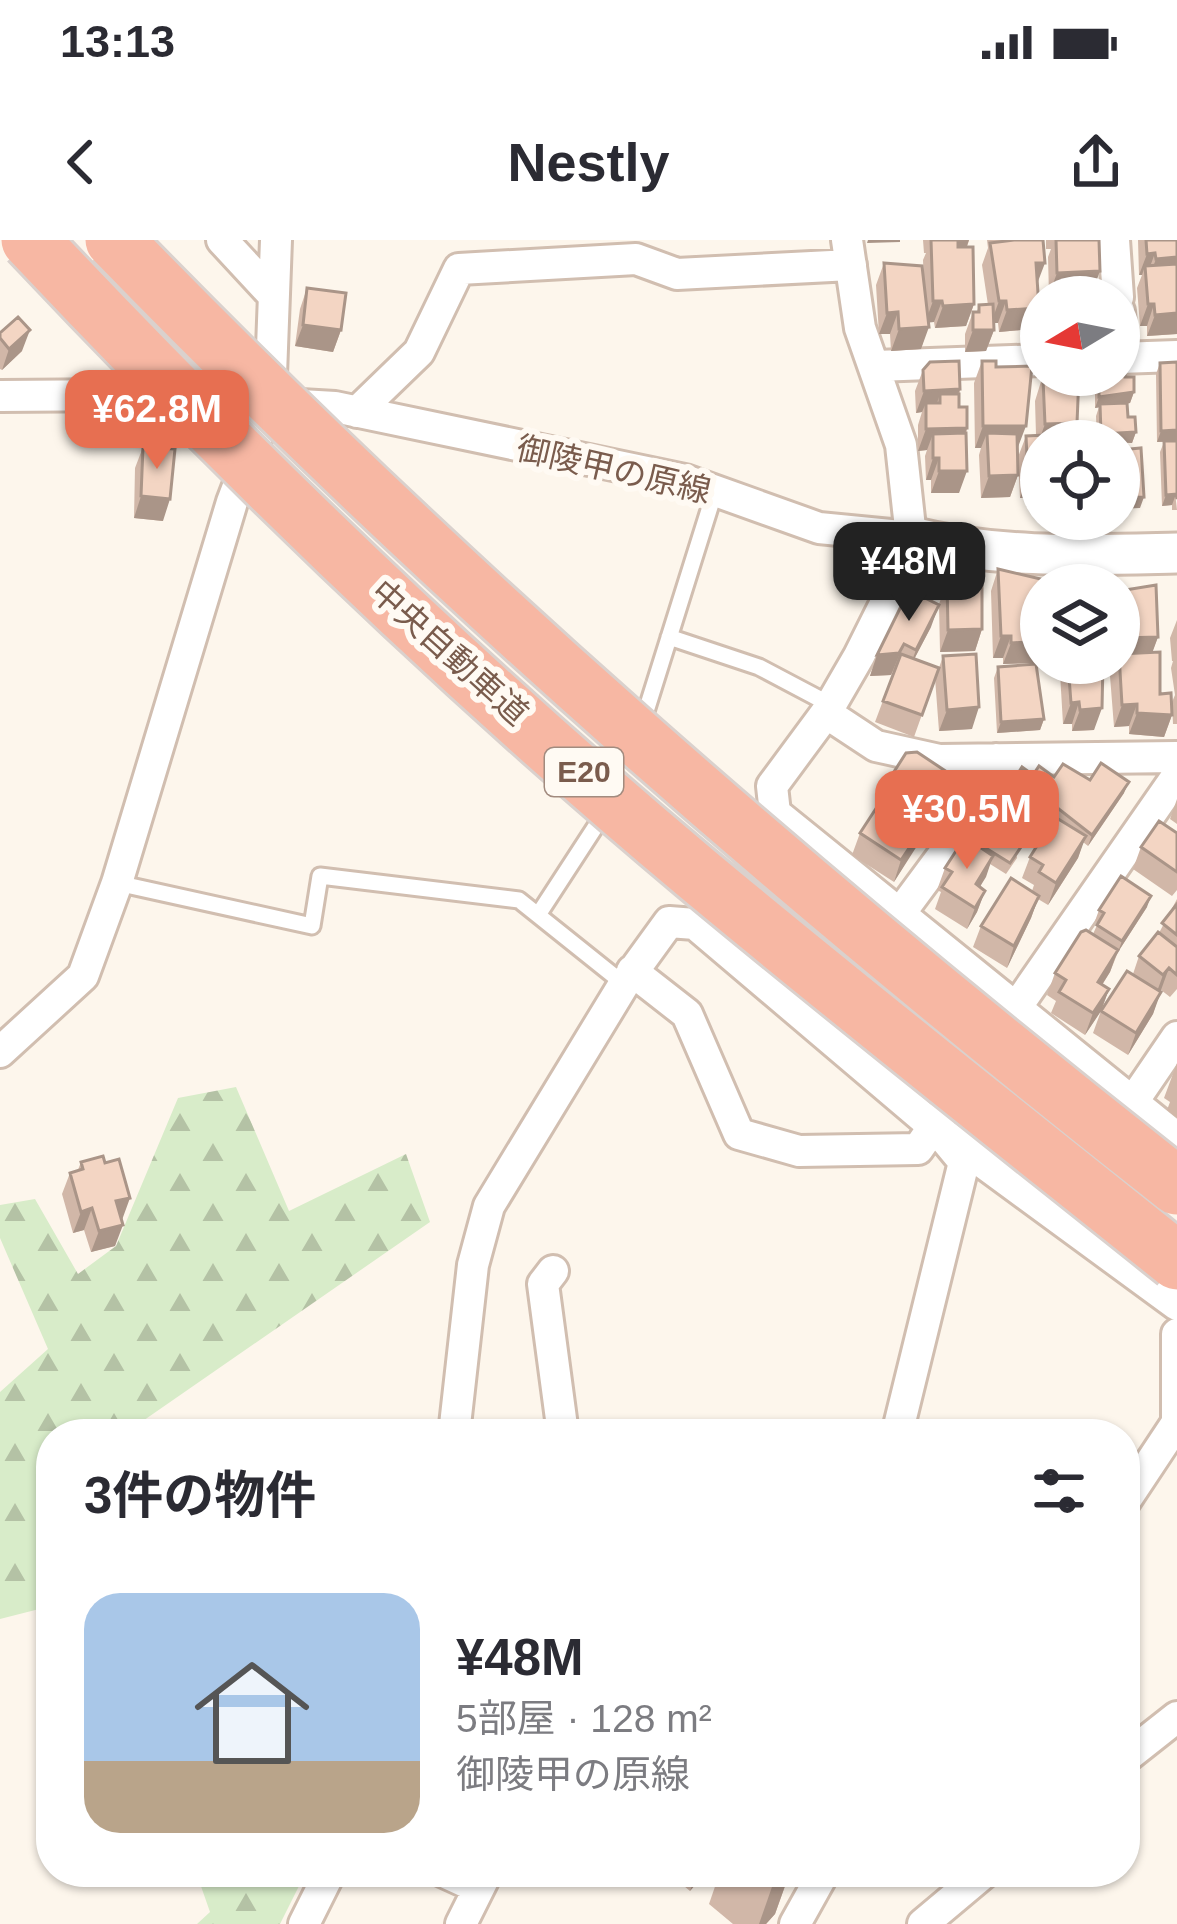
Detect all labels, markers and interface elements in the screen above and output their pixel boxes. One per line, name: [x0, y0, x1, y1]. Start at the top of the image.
text: 13:13: [60, 16, 175, 67]
icon: back: [48, 129, 114, 195]
icon: share: [1063, 129, 1129, 195]
text: Nestly: [507, 132, 670, 192]
north arrow: [1020, 276, 1140, 396]
map controls: [1020, 276, 1140, 684]
pin: ¥62.8M: [59, 370, 255, 472]
text: ¥62.8M: [92, 387, 222, 430]
button: locate: [1020, 420, 1140, 540]
street label: 御陵甲の原線: [513, 429, 715, 510]
pin: ¥48M: [838, 522, 980, 624]
text: ¥48M: [860, 539, 958, 582]
button: layers: [1020, 564, 1140, 684]
street label: 中央自動車道: [364, 572, 536, 732]
road number: E20: [545, 748, 623, 796]
pin: ¥30.5M: [869, 770, 1065, 872]
text: ¥30.5M: [902, 787, 1032, 830]
icon: filters: [1026, 1458, 1092, 1524]
text: 3件の物件: [84, 1467, 316, 1524]
text: ¥48M: [456, 1629, 584, 1686]
icon: home: [180, 1641, 324, 1785]
text: 5部屋 · 128 m²: [456, 1697, 712, 1740]
text: 御陵甲の原線: [456, 1753, 690, 1796]

